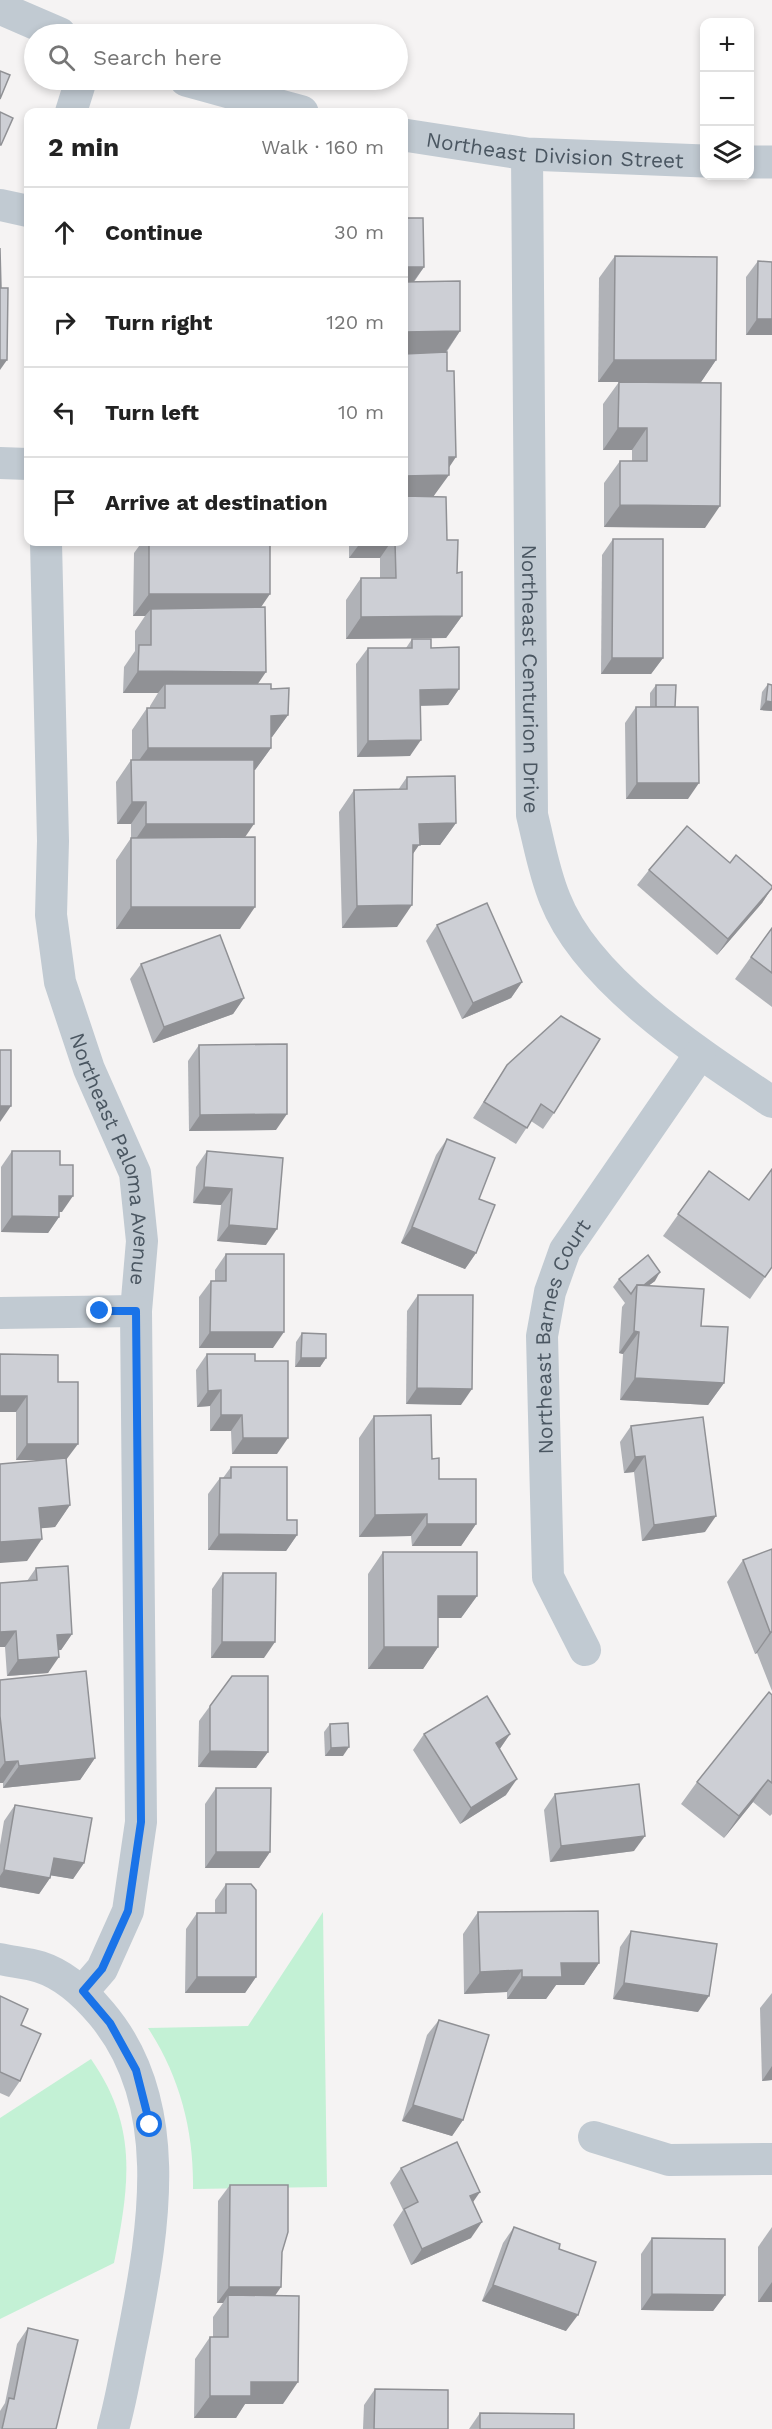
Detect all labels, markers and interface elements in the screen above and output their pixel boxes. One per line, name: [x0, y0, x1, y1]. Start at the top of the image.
map controls: [700, 18, 754, 180]
button: +: [700, 18, 754, 72]
search box: [24, 24, 408, 90]
icon: search: [45, 41, 78, 74]
text: Search here: [93, 45, 222, 70]
button: −: [700, 72, 754, 126]
street label: Northeast Division Street: [425, 126, 684, 173]
button: layers: [700, 126, 754, 180]
text: 2 min: [48, 132, 119, 162]
text: Walk · 160 m: [261, 135, 384, 159]
icon: ahead: [48, 216, 81, 249]
text: Continue: [105, 220, 203, 245]
text: 30 m: [334, 220, 384, 244]
icon: right: [48, 306, 81, 339]
text: Turn right: [105, 310, 212, 335]
text: 120 m: [326, 310, 384, 334]
icon: left: [48, 396, 81, 429]
text: Turn left: [105, 400, 199, 425]
text: 10 m: [338, 400, 384, 424]
icon: arrive: [48, 486, 81, 519]
text: Arrive at destination: [105, 490, 328, 515]
street label: Northeast Centurion Drive: [517, 544, 544, 814]
street label: Northeast Paloma Avenue: [65, 1029, 155, 1287]
street label: Northeast Barnes Court: [529, 1214, 595, 1455]
route end: [86, 1297, 112, 1323]
route start: [136, 2111, 162, 2137]

